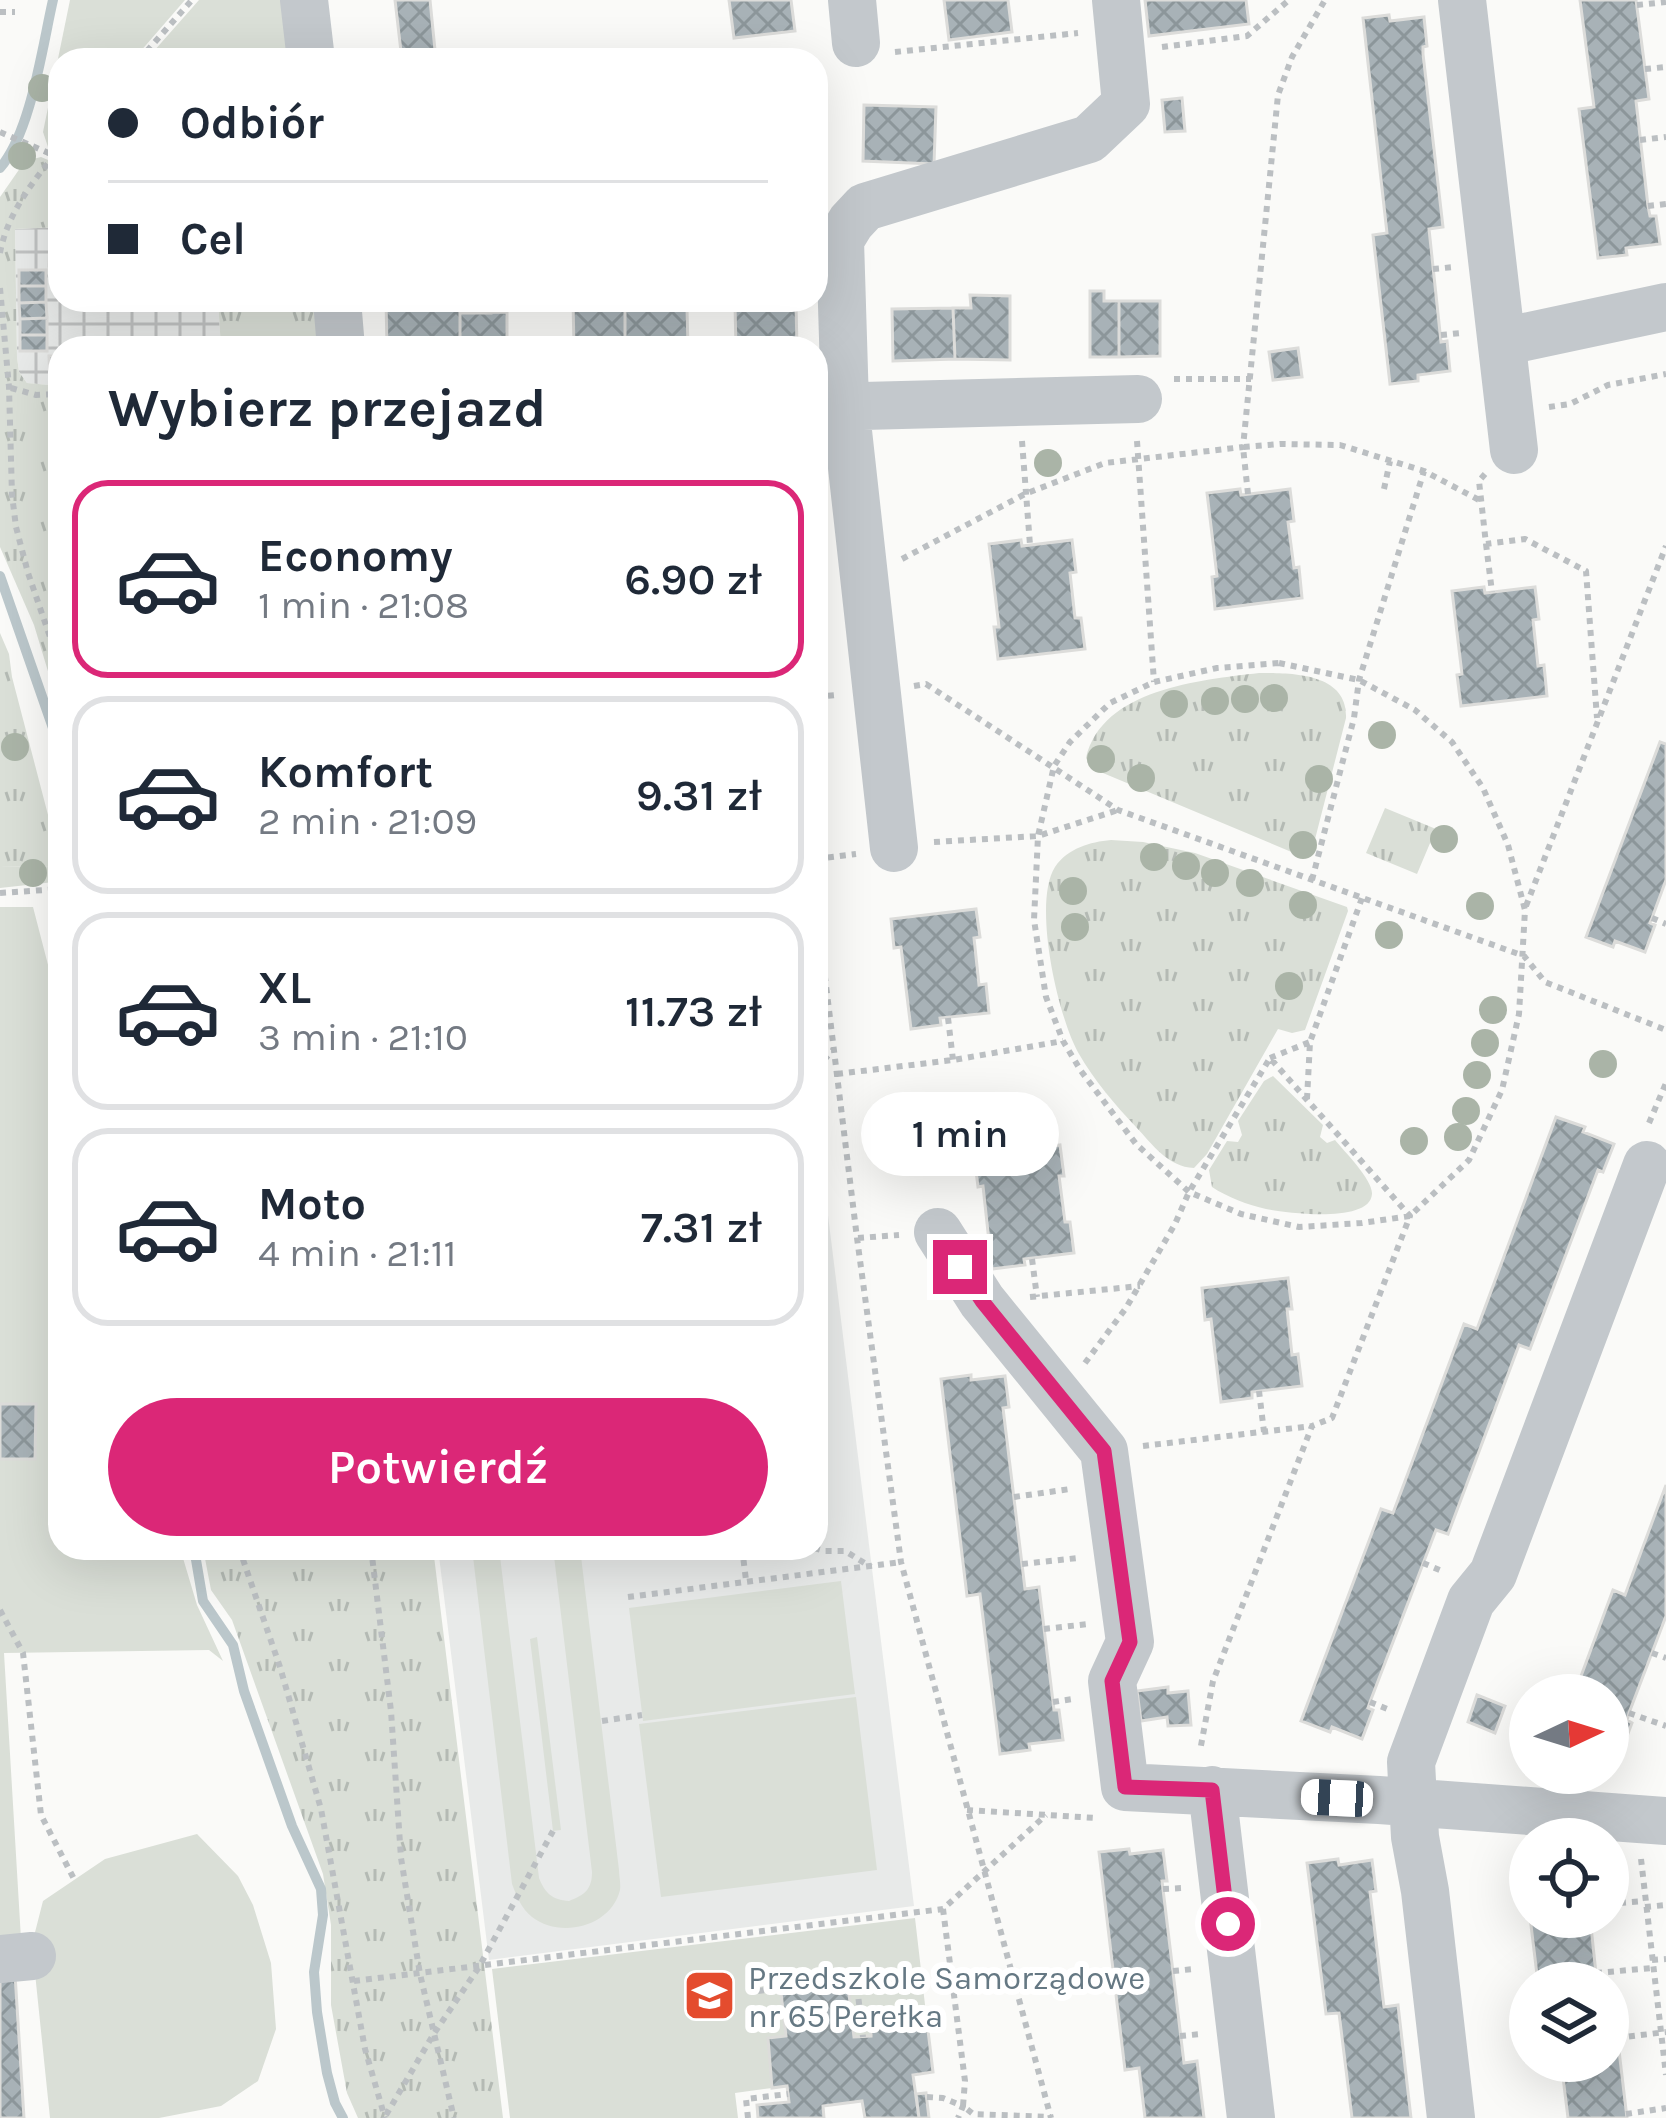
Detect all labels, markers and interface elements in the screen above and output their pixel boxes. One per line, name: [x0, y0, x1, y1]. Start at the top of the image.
text: Odbiór: [180, 97, 324, 149]
text: Cel: [180, 213, 246, 265]
text: Wybierz przejazd: [108, 376, 546, 440]
icon: car: [114, 525, 222, 633]
text: Economy: [258, 530, 453, 582]
text: 6.90 zł: [624, 553, 762, 605]
text: 1 min · 21:08: [258, 582, 469, 628]
icon: car: [114, 741, 222, 849]
text: Komfort: [258, 746, 433, 798]
text: 9.31 zł: [636, 769, 762, 821]
text: 2 min · 21:09: [258, 798, 477, 844]
icon: car: [114, 957, 222, 1065]
text: XL: [258, 962, 311, 1014]
text: 11.73 zł: [625, 985, 762, 1037]
text: 3 min · 21:10: [258, 1014, 468, 1060]
callout: 1 min: [861, 1093, 1059, 1177]
text: 1 min: [912, 1111, 1008, 1157]
icon: car: [114, 1173, 222, 1281]
text: Moto: [258, 1178, 366, 1230]
text: 7.31 zł: [641, 1201, 762, 1253]
text: 4 min · 21:11: [258, 1230, 456, 1276]
route end: [933, 1240, 987, 1294]
button: Potwierdź: [108, 1398, 768, 1536]
north arrow: [1509, 1674, 1629, 1794]
map controls: [1509, 1674, 1629, 2082]
car: [1300, 1778, 1374, 1818]
button: locate: [1509, 1818, 1629, 1938]
route start: [1201, 1897, 1255, 1951]
place label: Przedszkole Samorządowe nr 65 Perełka: [748, 1959, 1145, 2035]
button: layers: [1509, 1962, 1629, 2082]
school or university icon: Przedszkole Samorządowe nr 65 Perełka: [681, 1968, 737, 2024]

